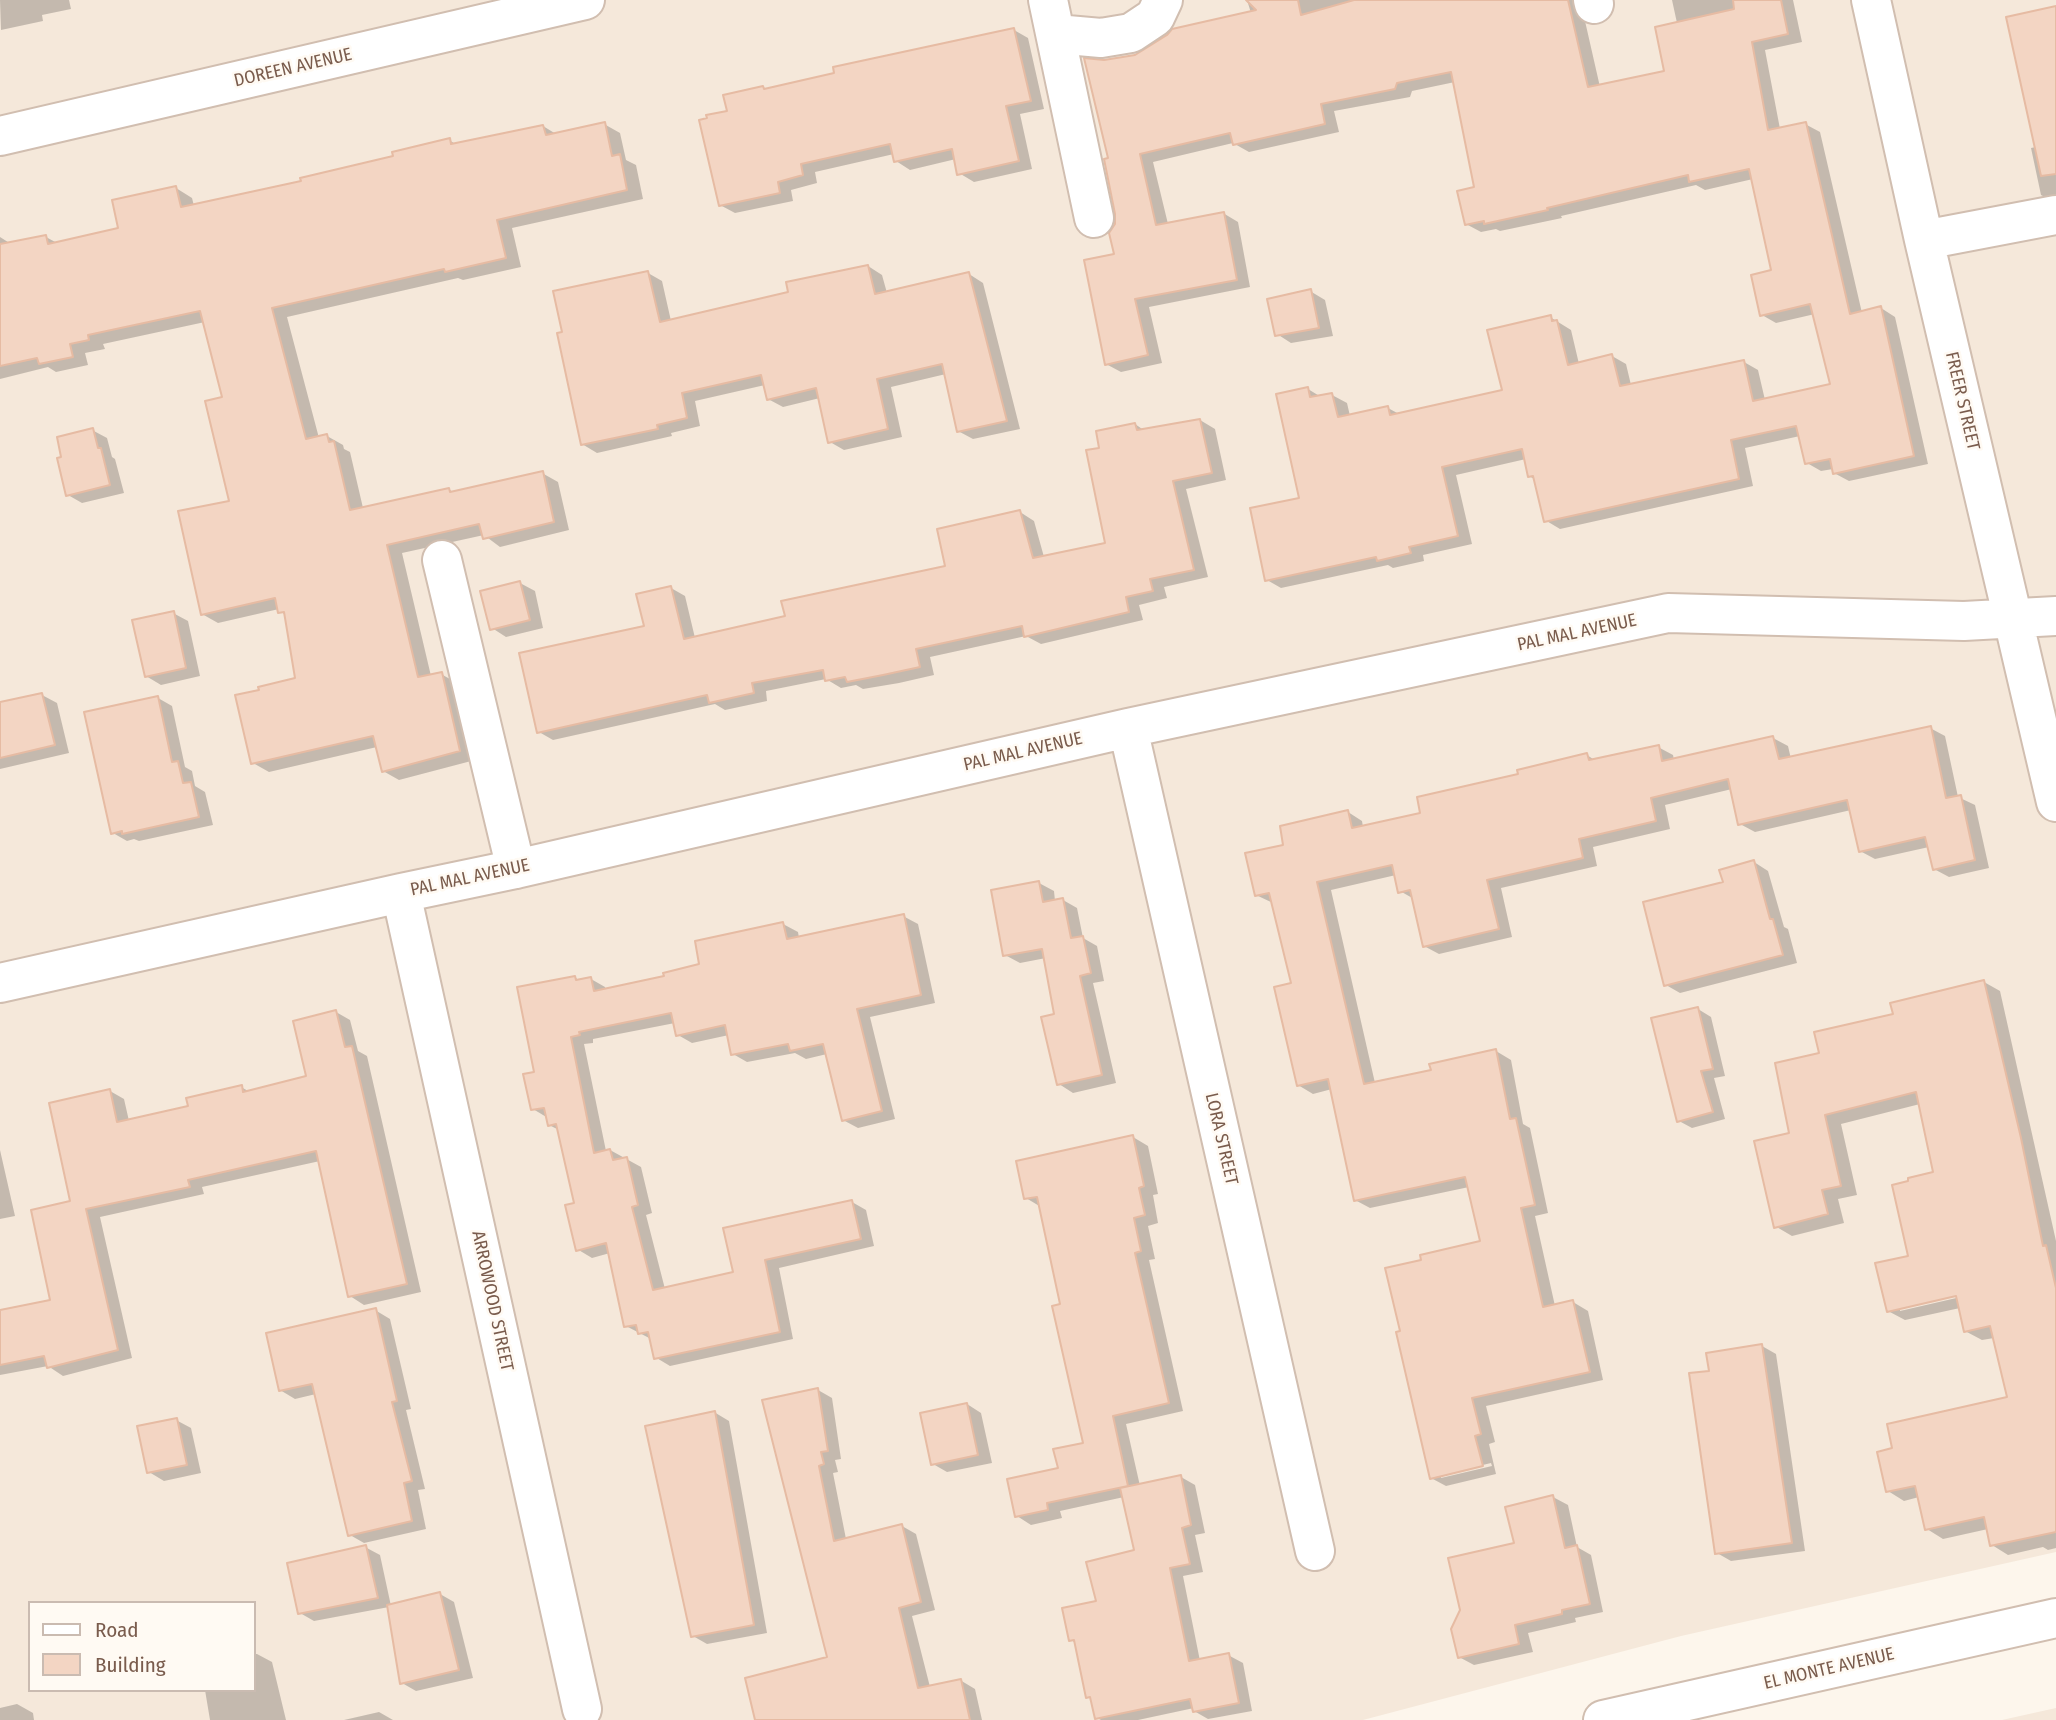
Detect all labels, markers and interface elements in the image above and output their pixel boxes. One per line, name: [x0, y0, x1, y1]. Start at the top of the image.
street label: DOREEN AVENUE: [232, 44, 354, 92]
street label: FREER STREET: [1940, 350, 1984, 452]
street label: PAL MAL AVENUE: [1515, 610, 1639, 656]
street label: PAL MAL AVENUE: [962, 728, 1084, 776]
street label: PAL MAL AVENUE: [408, 855, 532, 901]
street label: LORA STREET: [1200, 1091, 1242, 1187]
street label: ARROWOOD STREET: [467, 1229, 517, 1373]
legend: [28, 1601, 256, 1692]
text: Road: [95, 1617, 139, 1643]
street label: EL MONTE AVENUE: [1762, 1643, 1896, 1695]
text: Building: [95, 1652, 166, 1678]

